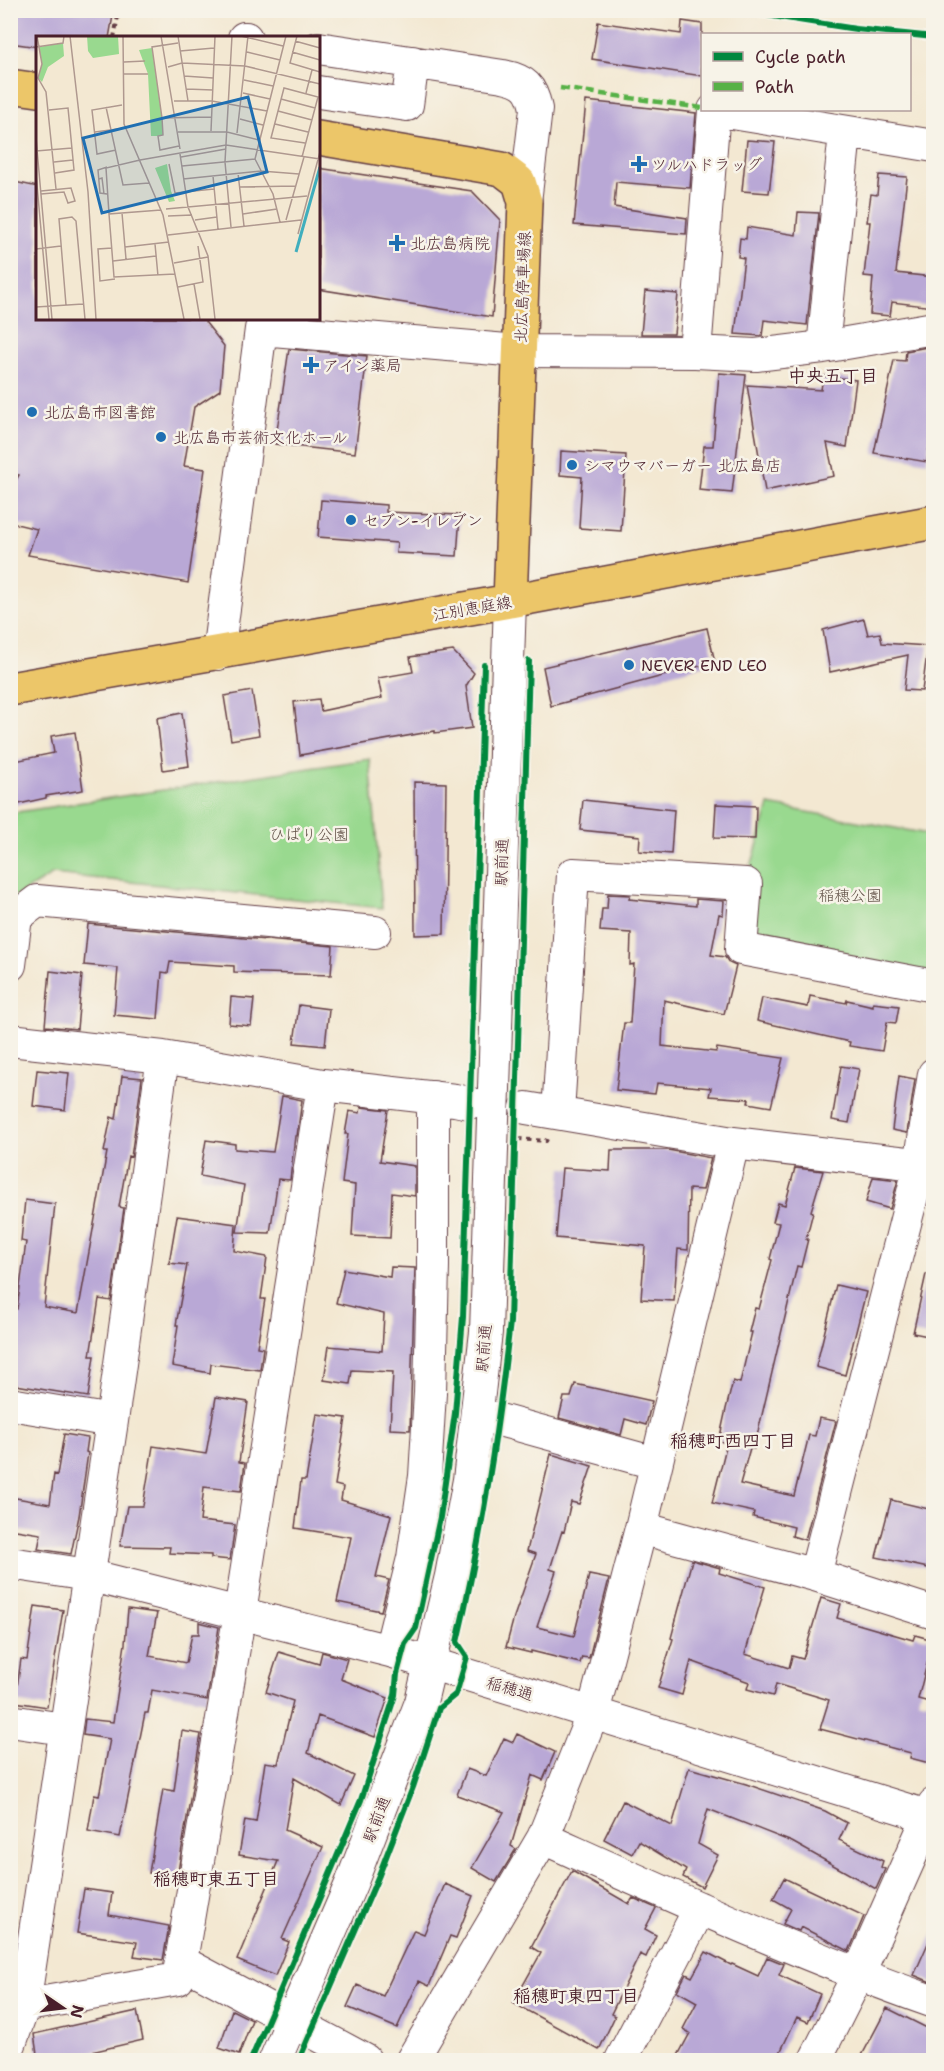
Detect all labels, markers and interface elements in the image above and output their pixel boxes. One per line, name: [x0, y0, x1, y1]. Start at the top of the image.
legend: [701, 33, 911, 111]
inset map: [36, 36, 320, 320]
text: Cycle path: [755, 45, 846, 69]
text: Path: [755, 75, 794, 99]
place label: ツルハドラッグ: [651, 154, 762, 175]
marker: ツルハドラッグ: [632, 157, 646, 171]
street label: 北広島停車場線: [510, 231, 535, 343]
place label: 北広島病院: [410, 233, 490, 254]
marker: 北広島病院: [388, 234, 406, 252]
place label: アイン薬局: [323, 355, 402, 376]
marker: アイン薬局: [304, 358, 318, 372]
district label: 中央五丁目: [788, 364, 878, 388]
place label: 北広島市図書館: [44, 402, 156, 423]
marker: 北広島市図書館: [25, 405, 39, 419]
place label: 北広島市芸術文化ホール: [173, 427, 348, 448]
marker: 北広島市芸術文化ホール: [154, 430, 168, 444]
place label: シマウマバーガー 北広島店: [584, 455, 781, 476]
marker: シマウマバーガー 北広島店: [565, 458, 579, 472]
place label: セブン-イレブン: [363, 510, 483, 531]
marker: セブン-イレブン: [344, 513, 358, 527]
street label: 江別恵庭線: [431, 591, 513, 626]
place label: NEVER END LEO: [641, 655, 767, 676]
marker: NEVER END LEO: [622, 658, 636, 672]
park label: ひばり公園: [269, 824, 349, 845]
street label: 駅前通: [490, 838, 513, 886]
park label: 稲穂公園: [818, 885, 882, 906]
street label: 駅前通: [471, 1323, 496, 1373]
district label: 稲穂町西四丁目: [670, 1429, 796, 1453]
street label: 稲穂通: [484, 1672, 536, 1705]
street label: 駅前通: [358, 1793, 395, 1845]
district label: 稲穂町東五丁目: [153, 1867, 279, 1891]
north arrow: [33, 1978, 93, 2038]
district label: 稲穂町東四丁目: [513, 1984, 639, 2008]
text: N: [65, 2003, 89, 2020]

